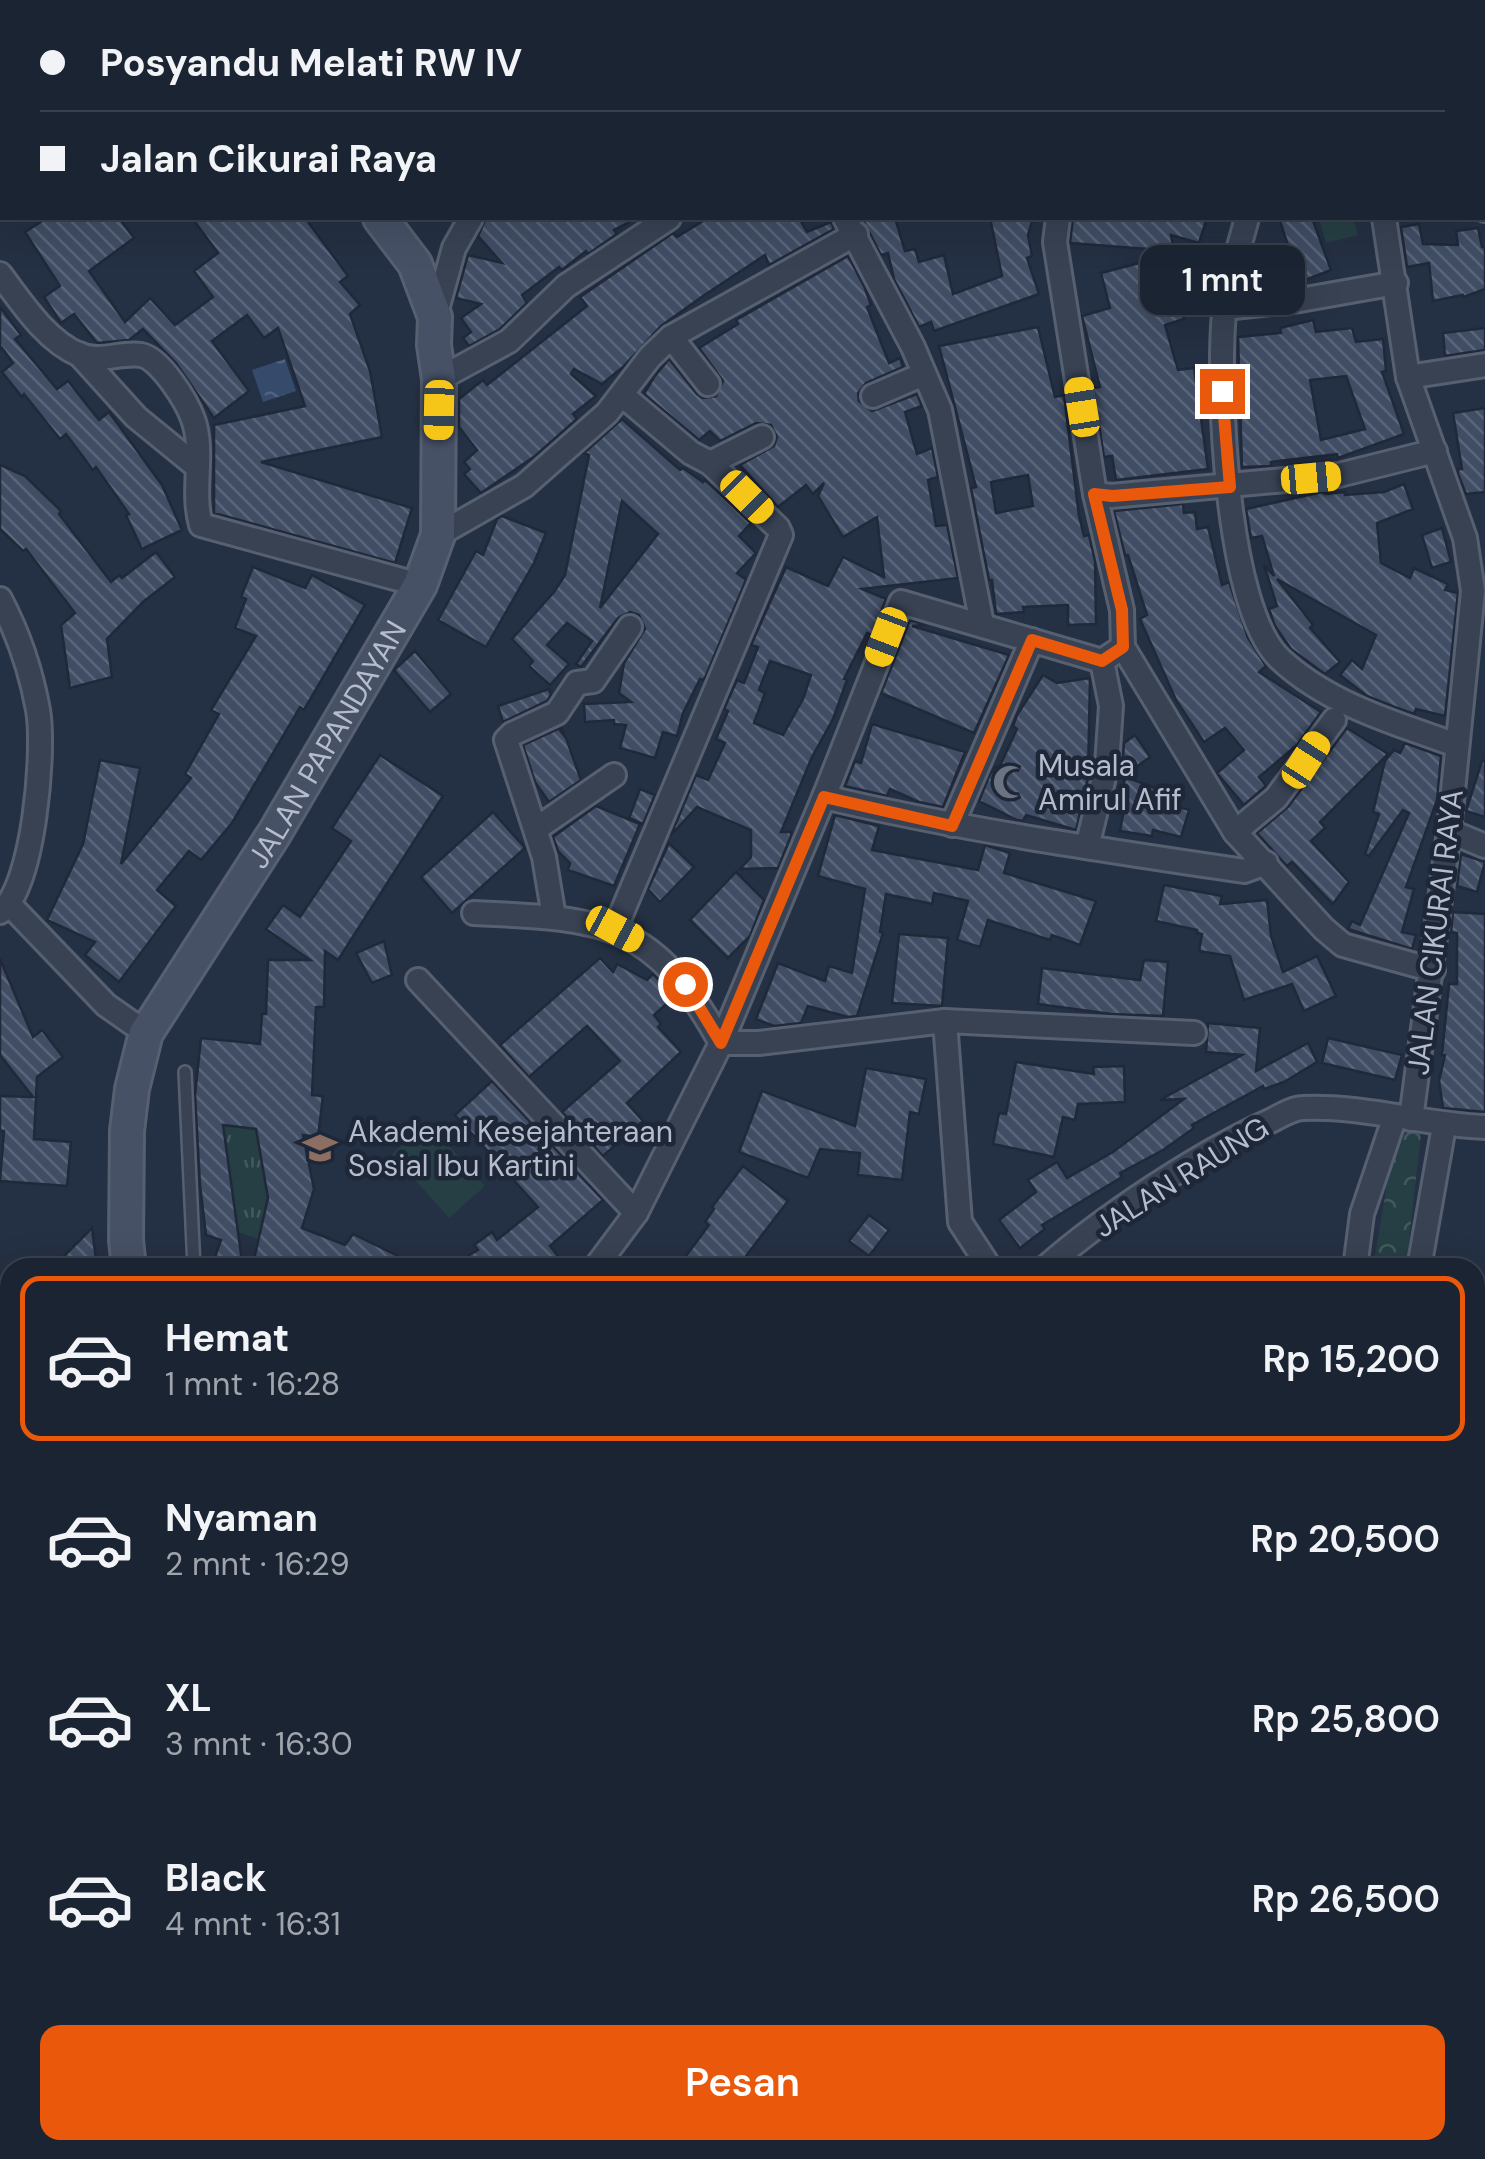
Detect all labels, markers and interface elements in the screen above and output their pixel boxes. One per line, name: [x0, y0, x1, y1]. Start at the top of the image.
text: Posyandu Melati RW IV: [100, 38, 522, 88]
text: Jalan Cikurai Raya: [100, 134, 437, 184]
callout: 1 mnt: [1140, 246, 1304, 316]
text: 1 mnt: [1182, 259, 1263, 301]
route end: [1200, 369, 1245, 414]
car: [1062, 375, 1102, 439]
car: [423, 380, 455, 440]
car: [1280, 460, 1342, 496]
car: [715, 465, 779, 529]
car: [861, 604, 911, 670]
street label: JALAN PAPANDAYAN: [238, 613, 415, 875]
car: [1277, 727, 1335, 793]
place label: Musala Amirul Afif: [1038, 746, 1182, 819]
mosque icon: Musala Amirul Afif: [991, 763, 1029, 801]
street label: JALAN CIKURAI RAYA: [1398, 787, 1472, 1077]
car: [581, 902, 649, 956]
route start: [663, 962, 708, 1007]
street label: JALAN RAUNG: [1087, 1108, 1275, 1246]
place label: Akademi Kesejahteraan Sosial Ibu Kartini: [348, 1112, 673, 1185]
school or university icon: Akademi Kesejahteraan Sosial Ibu Kartini: [301, 1129, 339, 1167]
text: Hemat: [165, 1313, 289, 1363]
icon: car: [45, 1314, 135, 1404]
text: Rp 15,200: [1263, 1334, 1440, 1384]
text: 1 mnt · 16:28: [165, 1363, 340, 1405]
text: Nyaman: [165, 1493, 318, 1543]
icon: car: [45, 1494, 135, 1584]
text: Rp 20,500: [1250, 1514, 1440, 1564]
text: 2 mnt · 16:29: [165, 1543, 349, 1585]
text: XL: [165, 1673, 212, 1723]
icon: car: [45, 1674, 135, 1764]
text: Rp 25,800: [1252, 1694, 1440, 1744]
text: 3 mnt · 16:30: [165, 1723, 353, 1765]
text: Black: [165, 1853, 267, 1903]
icon: car: [45, 1854, 135, 1944]
text: Rp 26,500: [1251, 1874, 1440, 1924]
text: 4 mnt · 16:31: [165, 1903, 341, 1945]
button: Pesan: [40, 2025, 1445, 2140]

